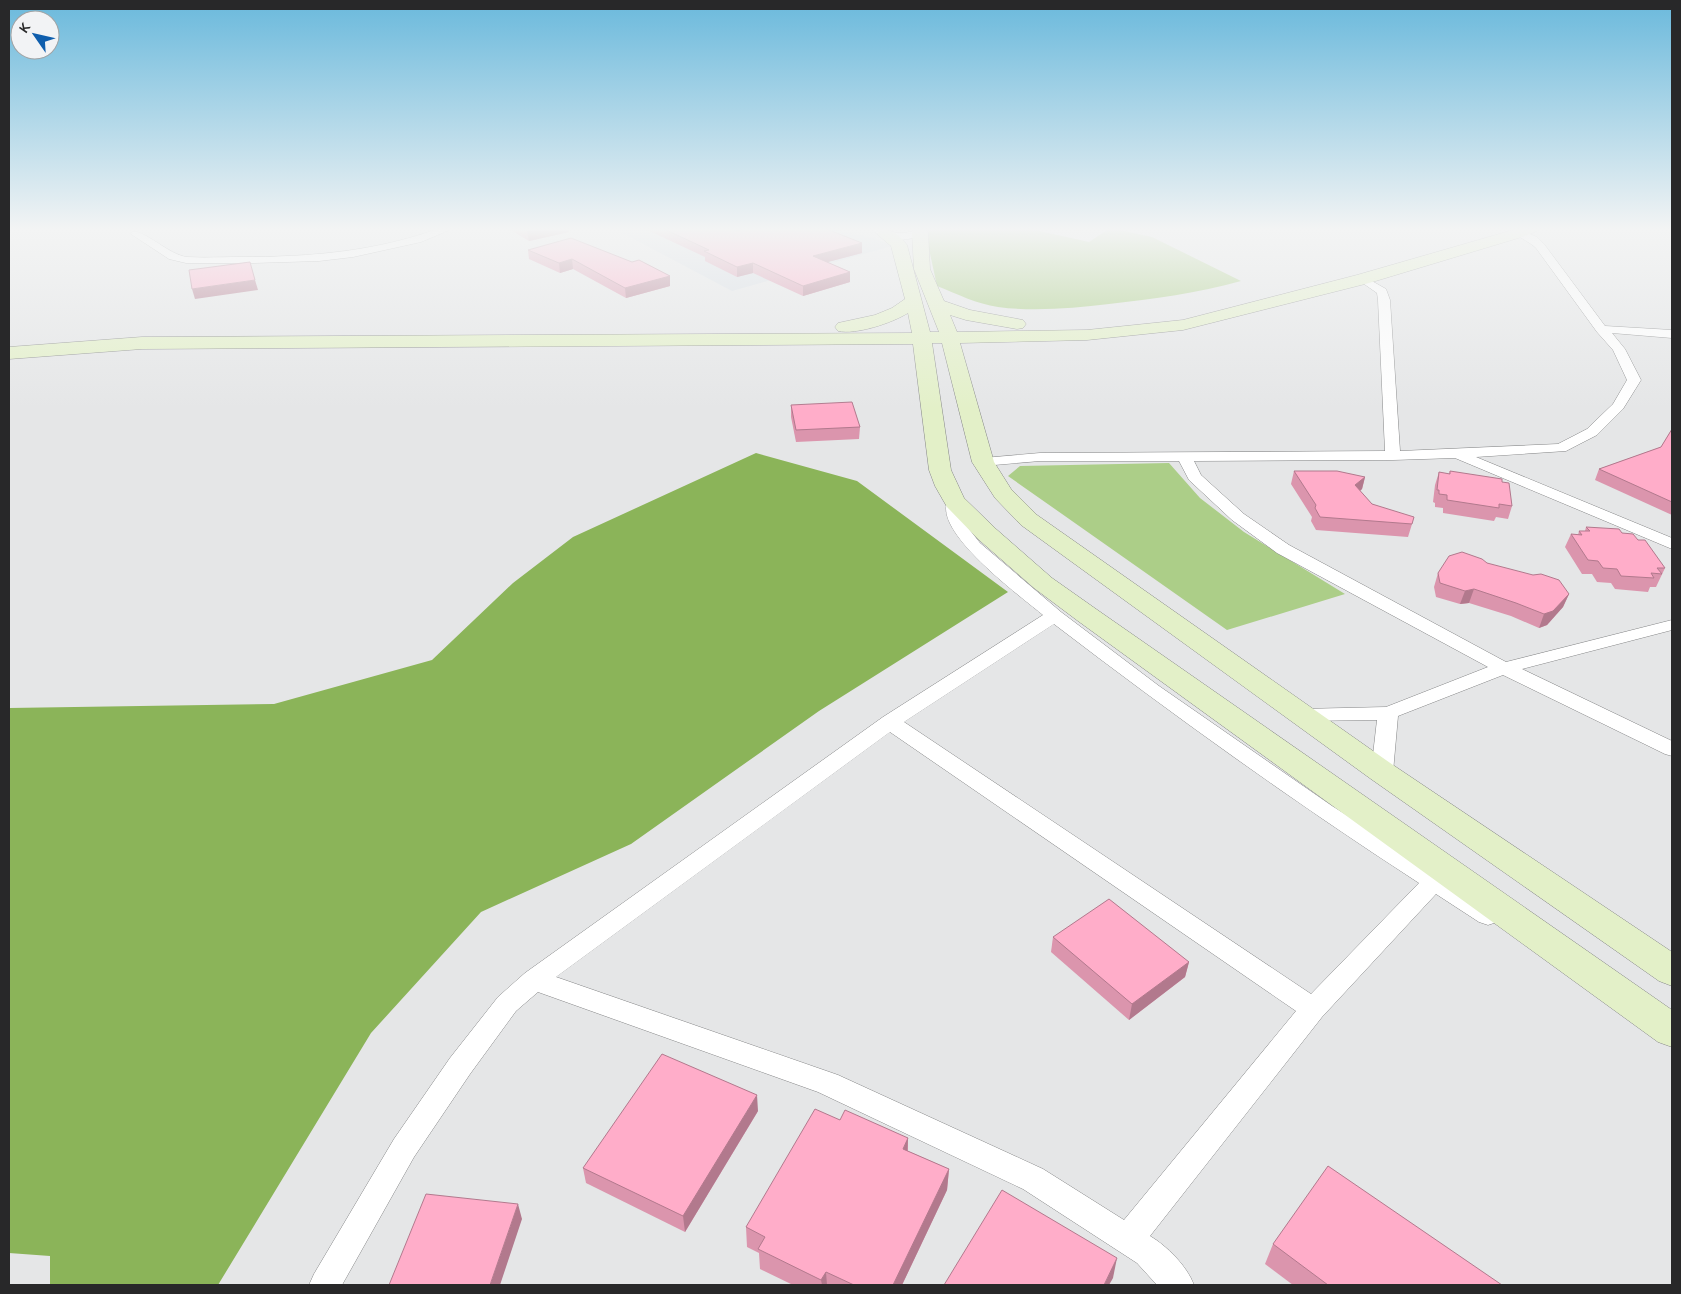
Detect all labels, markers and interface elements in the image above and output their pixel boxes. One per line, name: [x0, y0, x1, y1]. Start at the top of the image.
north arrow: [10, 10, 60, 60]
text: K: [15, 19, 35, 37]

